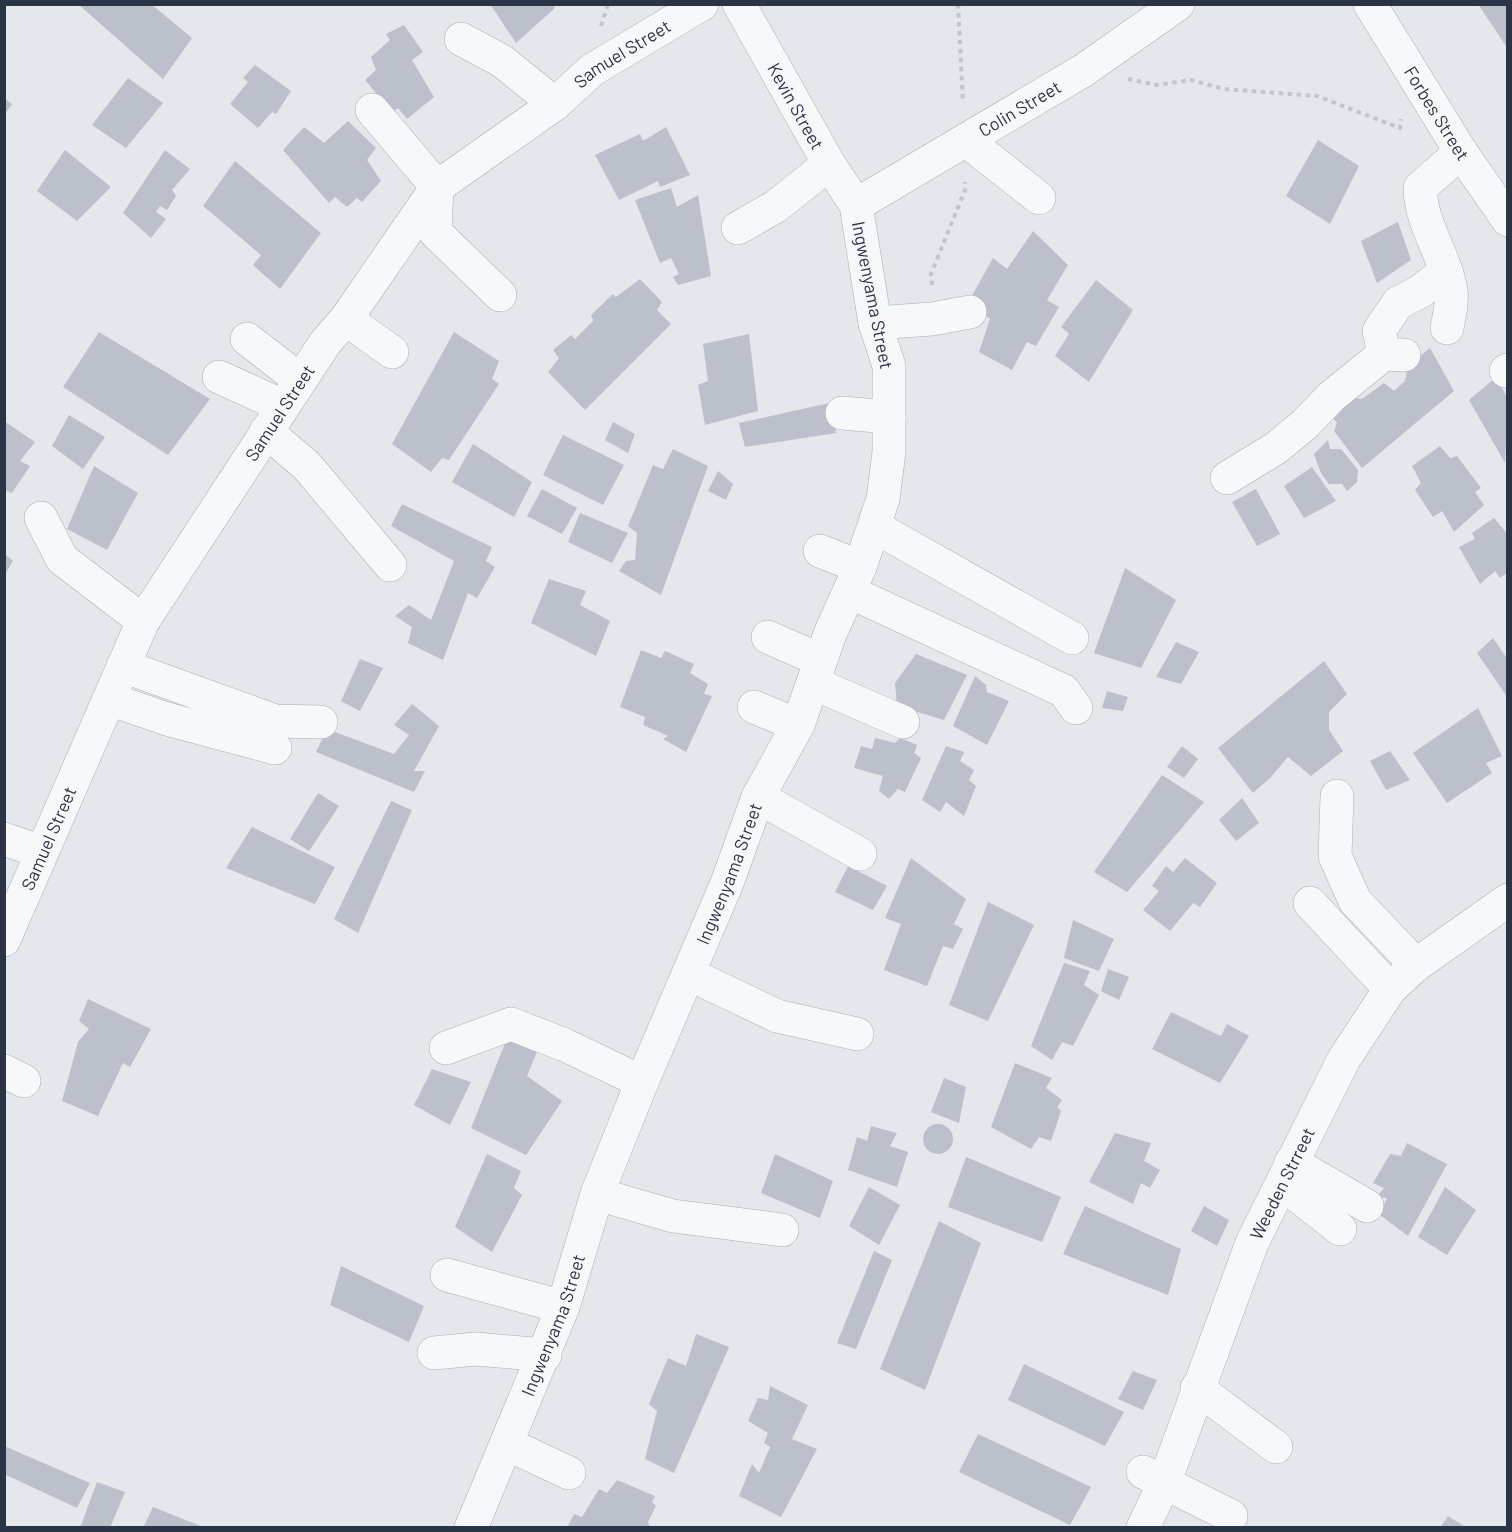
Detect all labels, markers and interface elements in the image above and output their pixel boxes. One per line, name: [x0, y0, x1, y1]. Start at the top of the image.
street label: Samuel Street: [569, 15, 674, 93]
street label: Kevin Street: [763, 59, 829, 153]
street label: Forbes Street: [1400, 62, 1474, 164]
street label: Colin Street: [974, 75, 1065, 141]
street label: Ingwenyama Street: [848, 219, 898, 371]
street label: Samuel Street: [240, 360, 319, 465]
street label: Samuel Street: [16, 783, 81, 893]
street label: Ingwenyama Street: [691, 800, 766, 948]
street label: Weeden Strreet: [1245, 1124, 1319, 1243]
street label: Ingwenyama Street: [516, 1252, 589, 1399]

